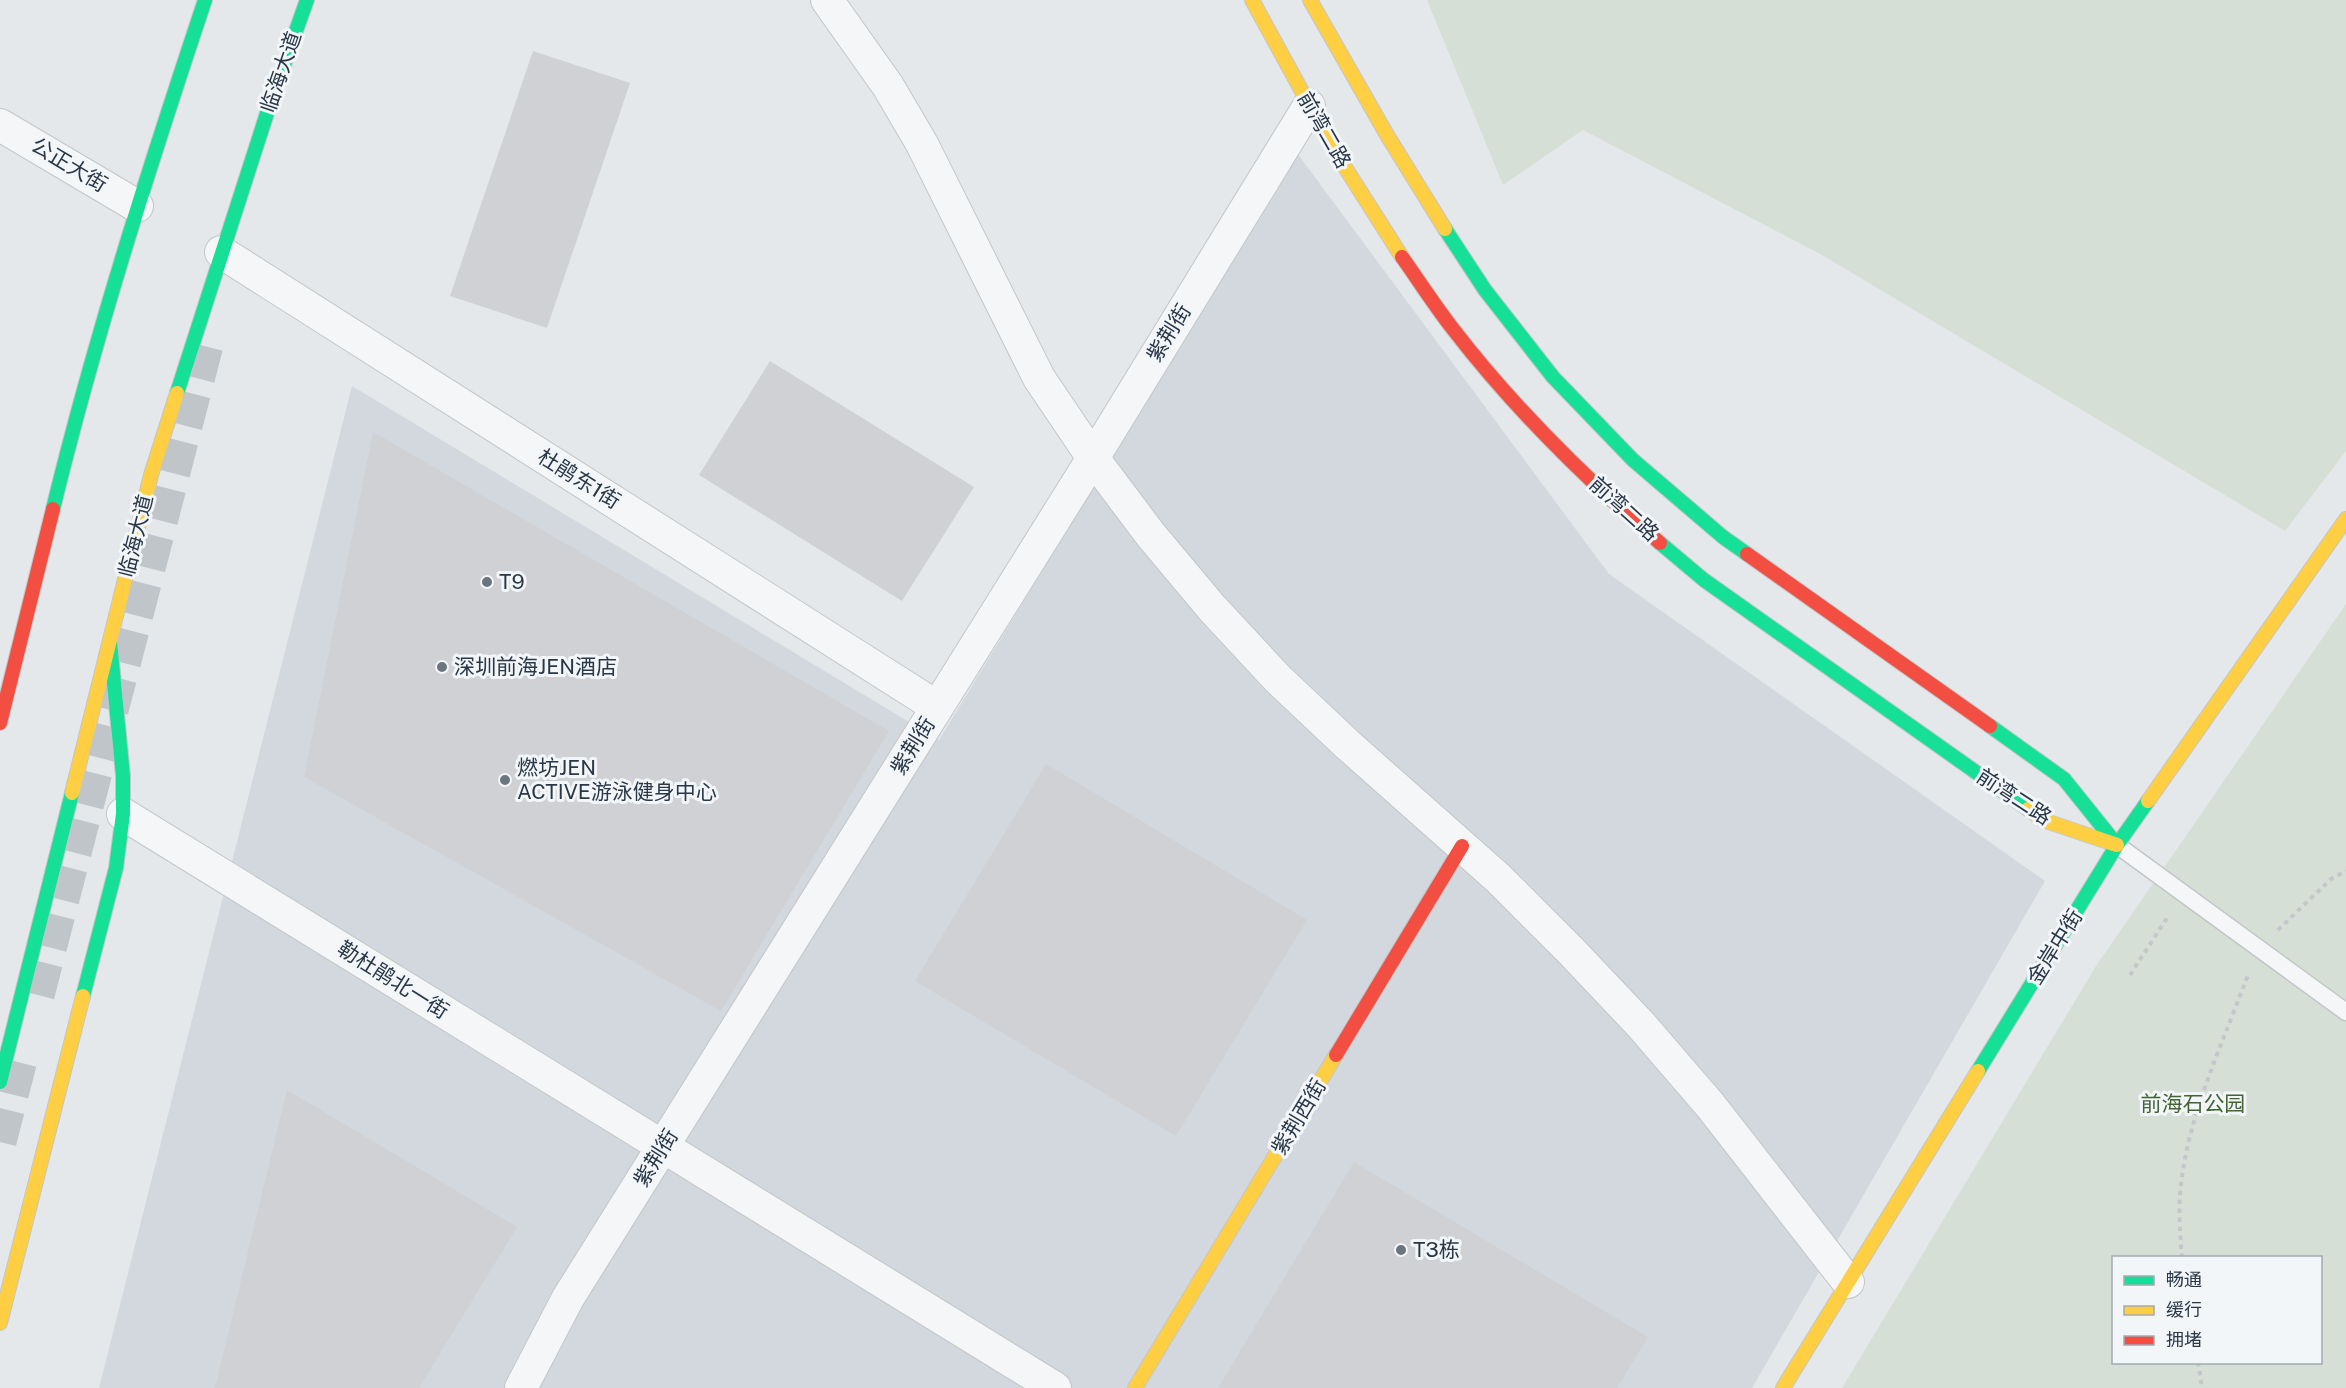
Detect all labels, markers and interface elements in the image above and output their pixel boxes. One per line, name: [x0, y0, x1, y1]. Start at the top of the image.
street label: 临海大道: [255, 28, 306, 116]
street label: 前湾二路: [1293, 87, 1356, 172]
street label: 公正大街: [27, 132, 112, 197]
street label: 紫荆街: [1141, 299, 1196, 366]
street label: 杜鹃东1街: [533, 443, 625, 514]
street label: 前湾二路: [1585, 471, 1664, 546]
street label: 临海大道: [113, 492, 158, 580]
place label: T9: [499, 569, 525, 594]
marker: T9: [480, 575, 494, 589]
place label: 深圳前海JEN酒店: [454, 654, 617, 679]
marker: 深圳前海JEN酒店: [435, 660, 449, 674]
street label: 紫荆街: [885, 712, 940, 779]
place label: 燃坊JEN ACTIVE游泳健身中心: [517, 755, 717, 804]
street label: 前湾二路: [1972, 763, 2056, 830]
marker: 燃坊JEN ACTIVE游泳健身中心: [498, 773, 512, 787]
street label: 金岸中街: [2022, 904, 2087, 989]
street label: 勒杜鹃北一街: [333, 936, 453, 1024]
street label: 紫荆西街: [1266, 1074, 1331, 1159]
park label: 前海石公园: [2141, 1091, 2246, 1116]
street label: 紫荆街: [628, 1124, 683, 1191]
place label: T3栋: [1413, 1237, 1460, 1262]
marker: T3栋: [1394, 1243, 1408, 1257]
legend: [2112, 1256, 2322, 1364]
text: 畅通: [2166, 1269, 2202, 1290]
text: 缓行: [2166, 1299, 2202, 1320]
text: 拥堵: [2166, 1329, 2202, 1350]

